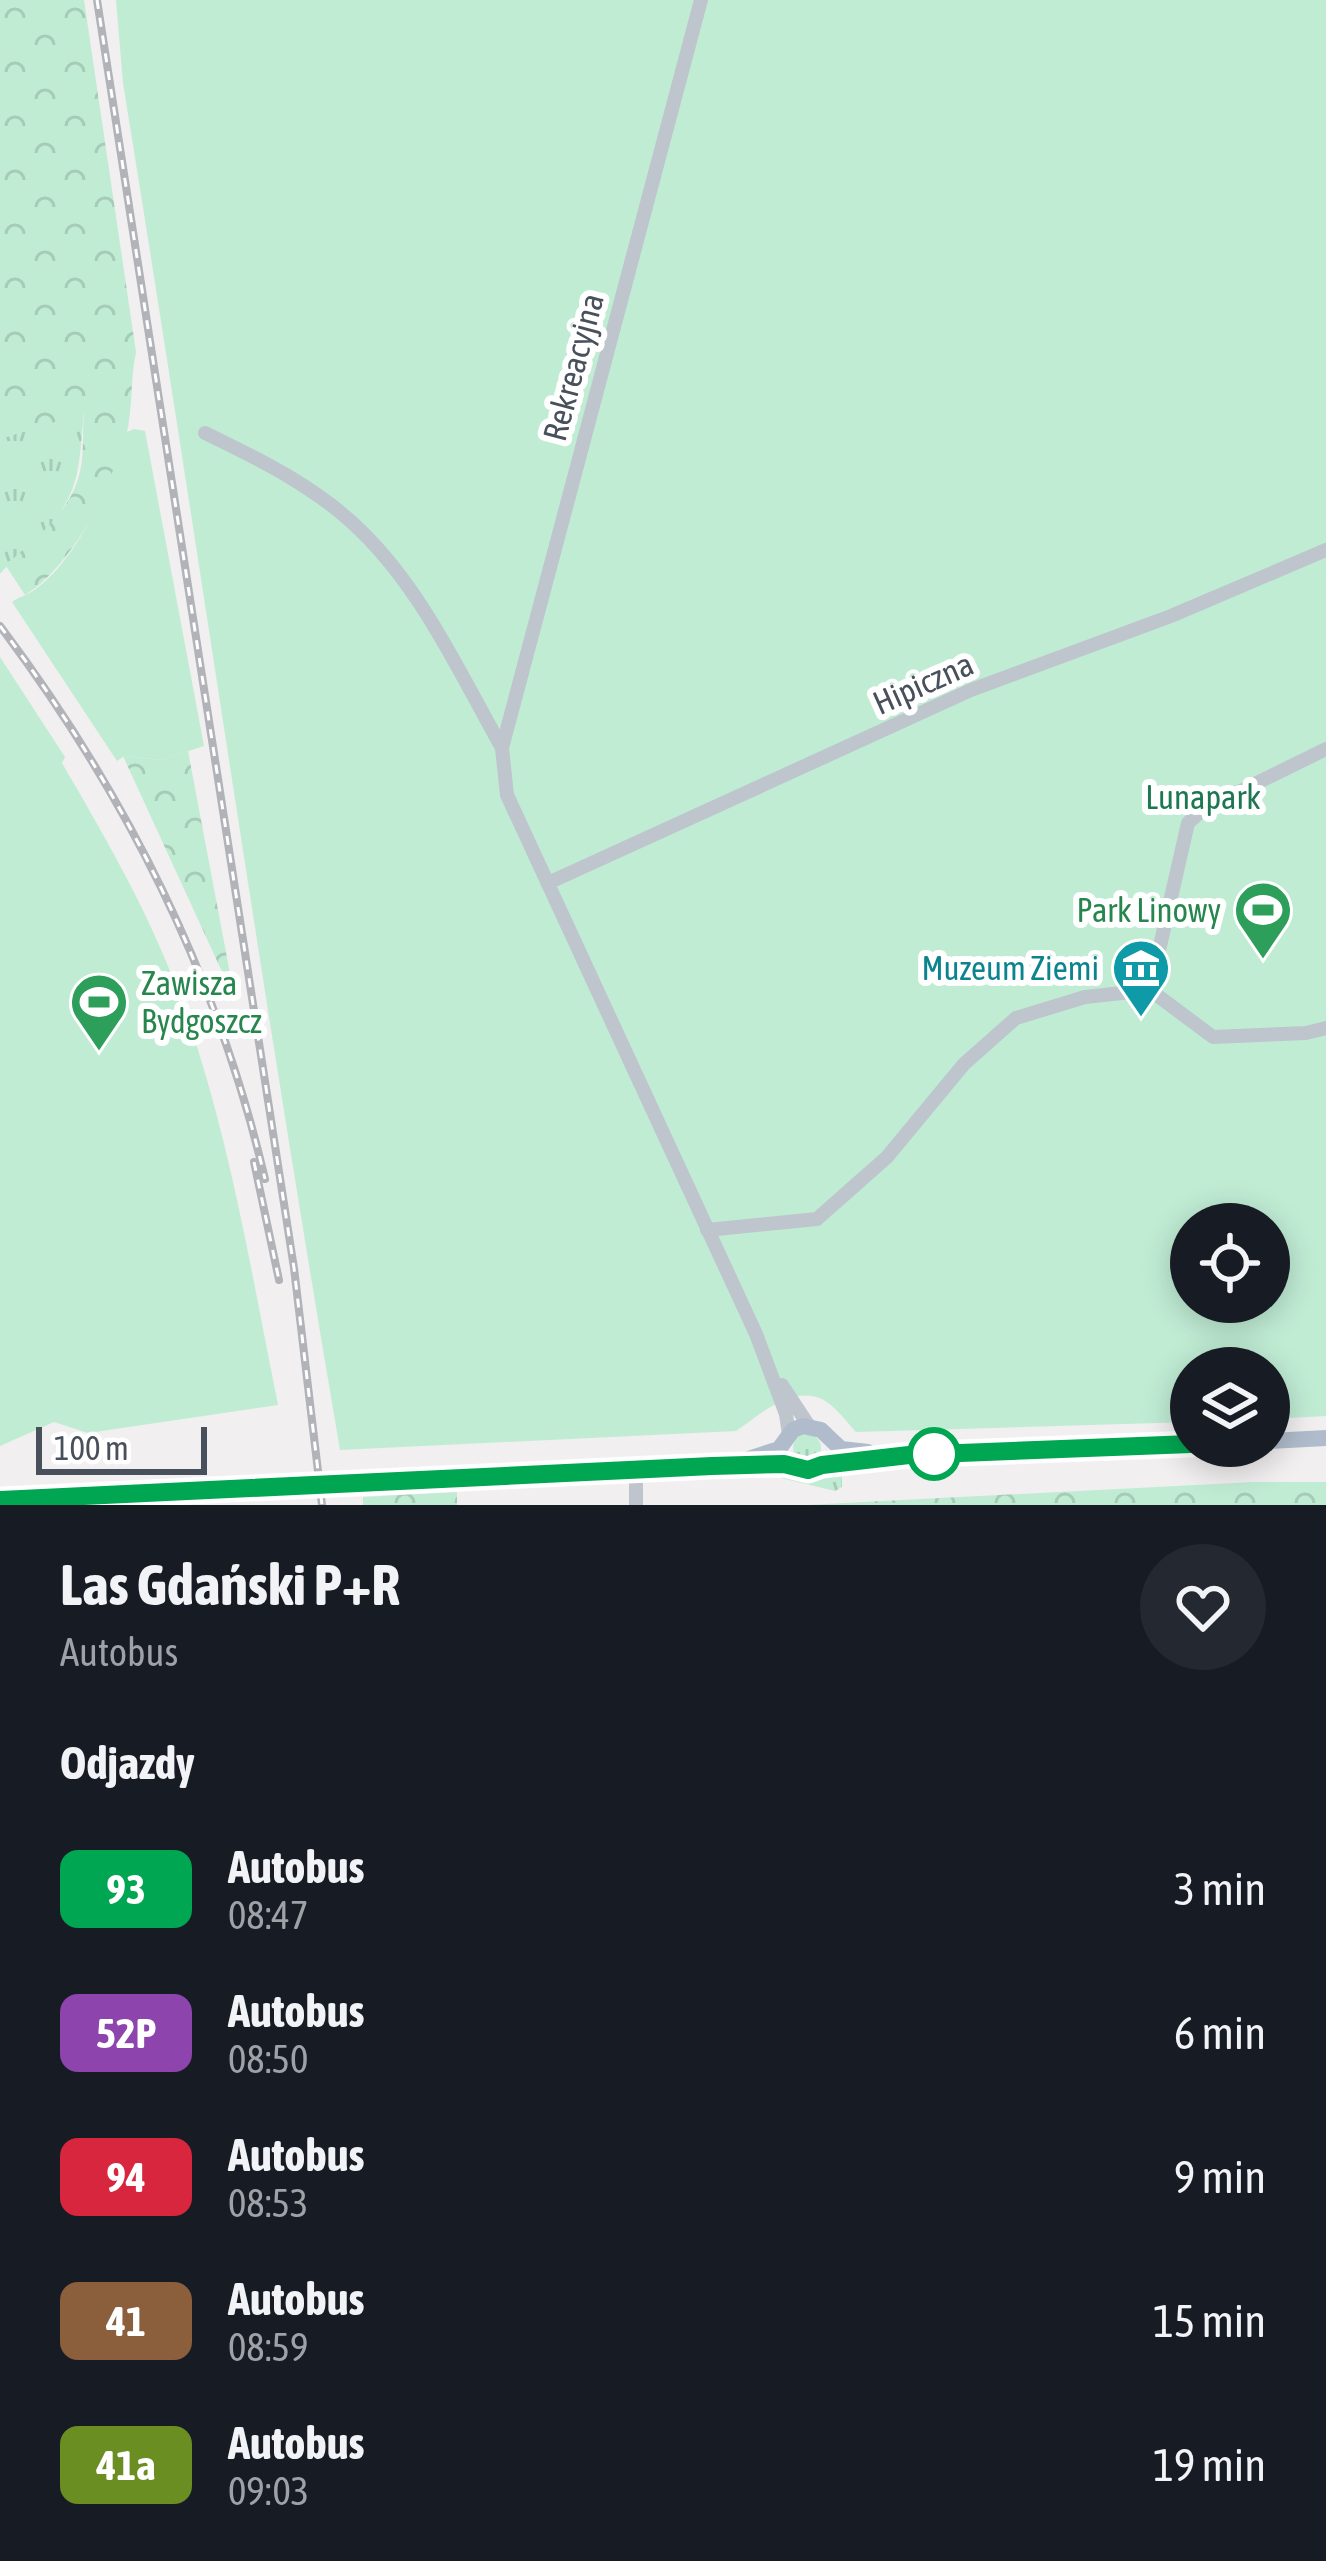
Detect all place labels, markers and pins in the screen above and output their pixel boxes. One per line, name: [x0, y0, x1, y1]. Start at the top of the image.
sports icon: Park Linowy: [1232, 879, 1294, 961]
place label: Park Linowy: [1077, 891, 1221, 929]
museum icon: Muzeum Ziemi: [1110, 937, 1172, 1019]
place label: Muzeum Ziemi: [921, 949, 1099, 987]
place label: Zawisza Bydgoszcz: [141, 964, 262, 1040]
sports icon: Zawisza Bydgoszcz: [68, 971, 130, 1053]
unlabelled marker: [909, 1429, 959, 1479]

